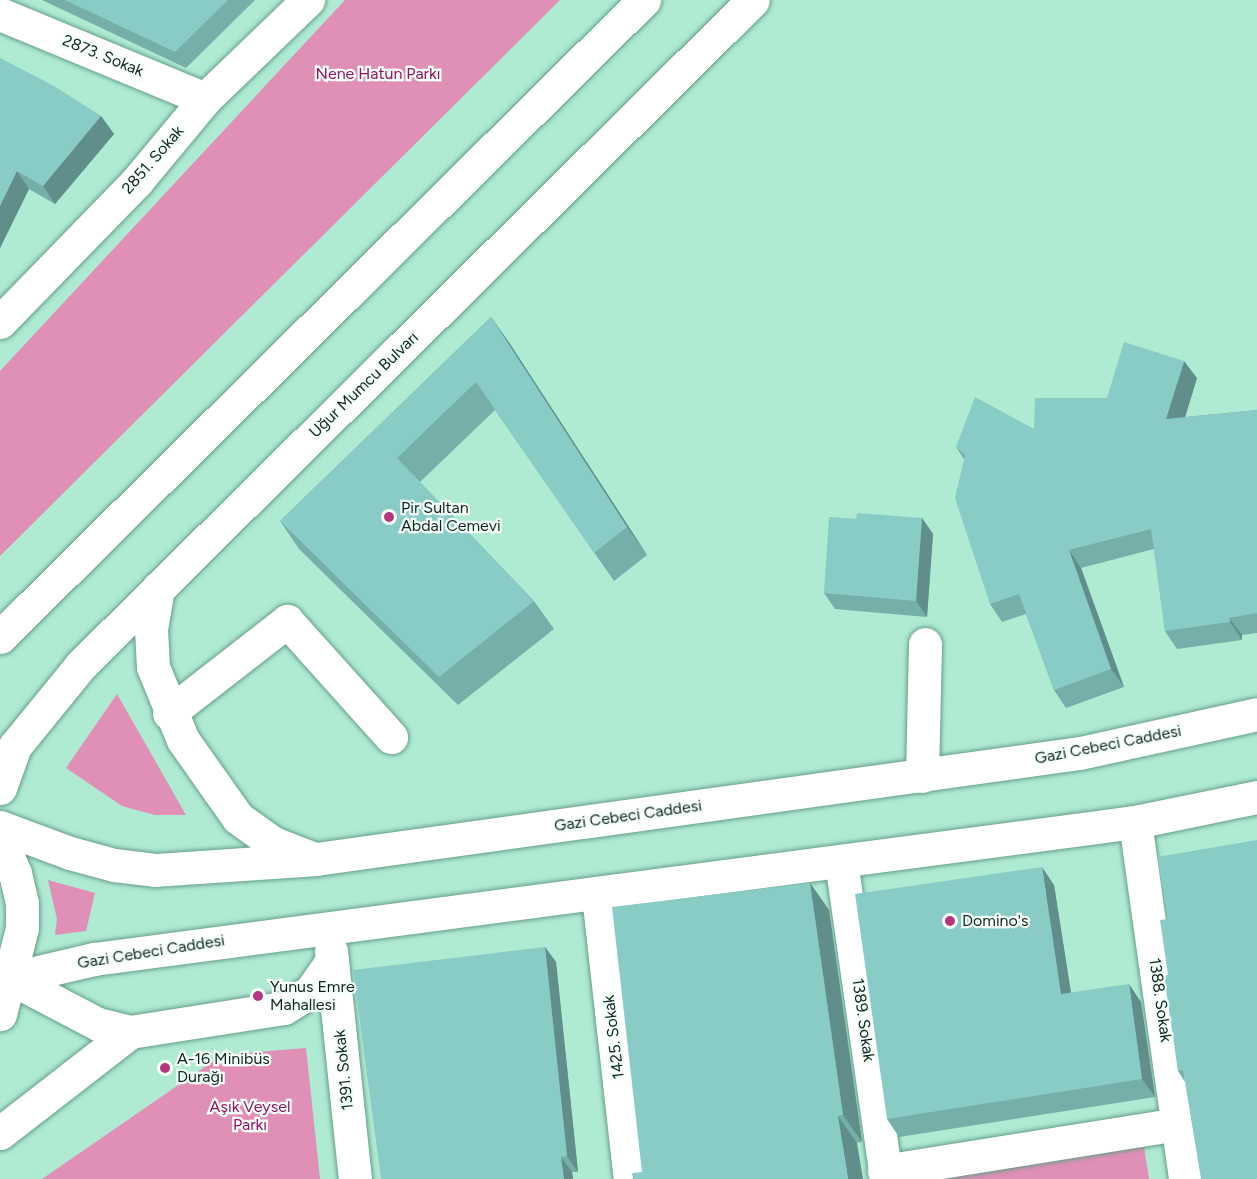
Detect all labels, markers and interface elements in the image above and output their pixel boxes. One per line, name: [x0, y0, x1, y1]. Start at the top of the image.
street label: 2873. Sokak: [60, 31, 146, 81]
park label: Nene Hatun Parkı: [316, 64, 440, 84]
street label: 2851. Sokak: [118, 122, 188, 198]
street label: Uğur Mumcu Bulvarı: [305, 328, 423, 442]
place label: Pir Sultan Abdal Cemevi: [401, 498, 501, 536]
marker: Pir Sultan Abdal Cemevi: [382, 510, 396, 524]
street label: Gazi Cebeci Caddesi: [1033, 721, 1183, 769]
street label: Gazi Cebeci Caddesi: [553, 796, 703, 836]
place label: Domino's: [962, 911, 1028, 931]
marker: Domino's: [943, 914, 957, 928]
street label: Gazi Cebeci Caddesi: [76, 931, 226, 973]
street label: 1388. Sokak: [1145, 957, 1175, 1043]
place label: Yunus Emre Mahallesi: [270, 977, 355, 1015]
street label: 1389. Sokak: [848, 977, 878, 1063]
marker: Yunus Emre Mahallesi: [251, 989, 265, 1003]
street label: 1425. Sokak: [599, 994, 629, 1080]
street label: 1391. Sokak: [330, 1029, 358, 1111]
place label: A-16 Minibüs Durağı: [177, 1049, 270, 1087]
marker: A-16 Minibüs Durağı: [158, 1061, 172, 1075]
park label: Aşık Veysel Parkı: [210, 1097, 290, 1135]

